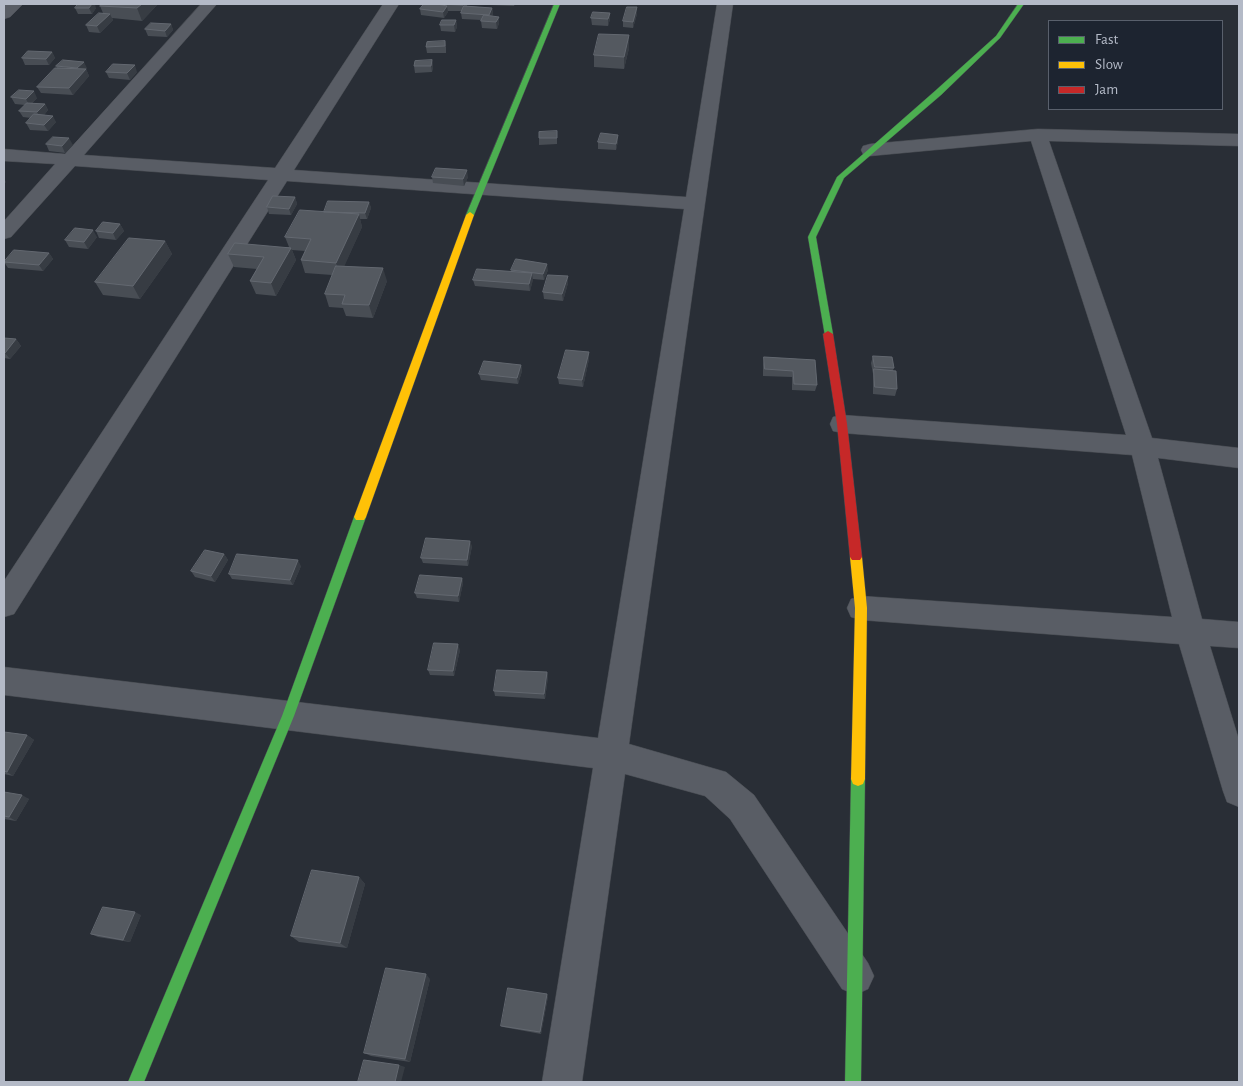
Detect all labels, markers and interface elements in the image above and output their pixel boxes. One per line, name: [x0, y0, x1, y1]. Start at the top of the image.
legend: [1048, 20, 1223, 110]
text: Fast: [1095, 32, 1118, 47]
text: Slow: [1095, 57, 1123, 72]
text: Jam: [1095, 82, 1118, 97]

